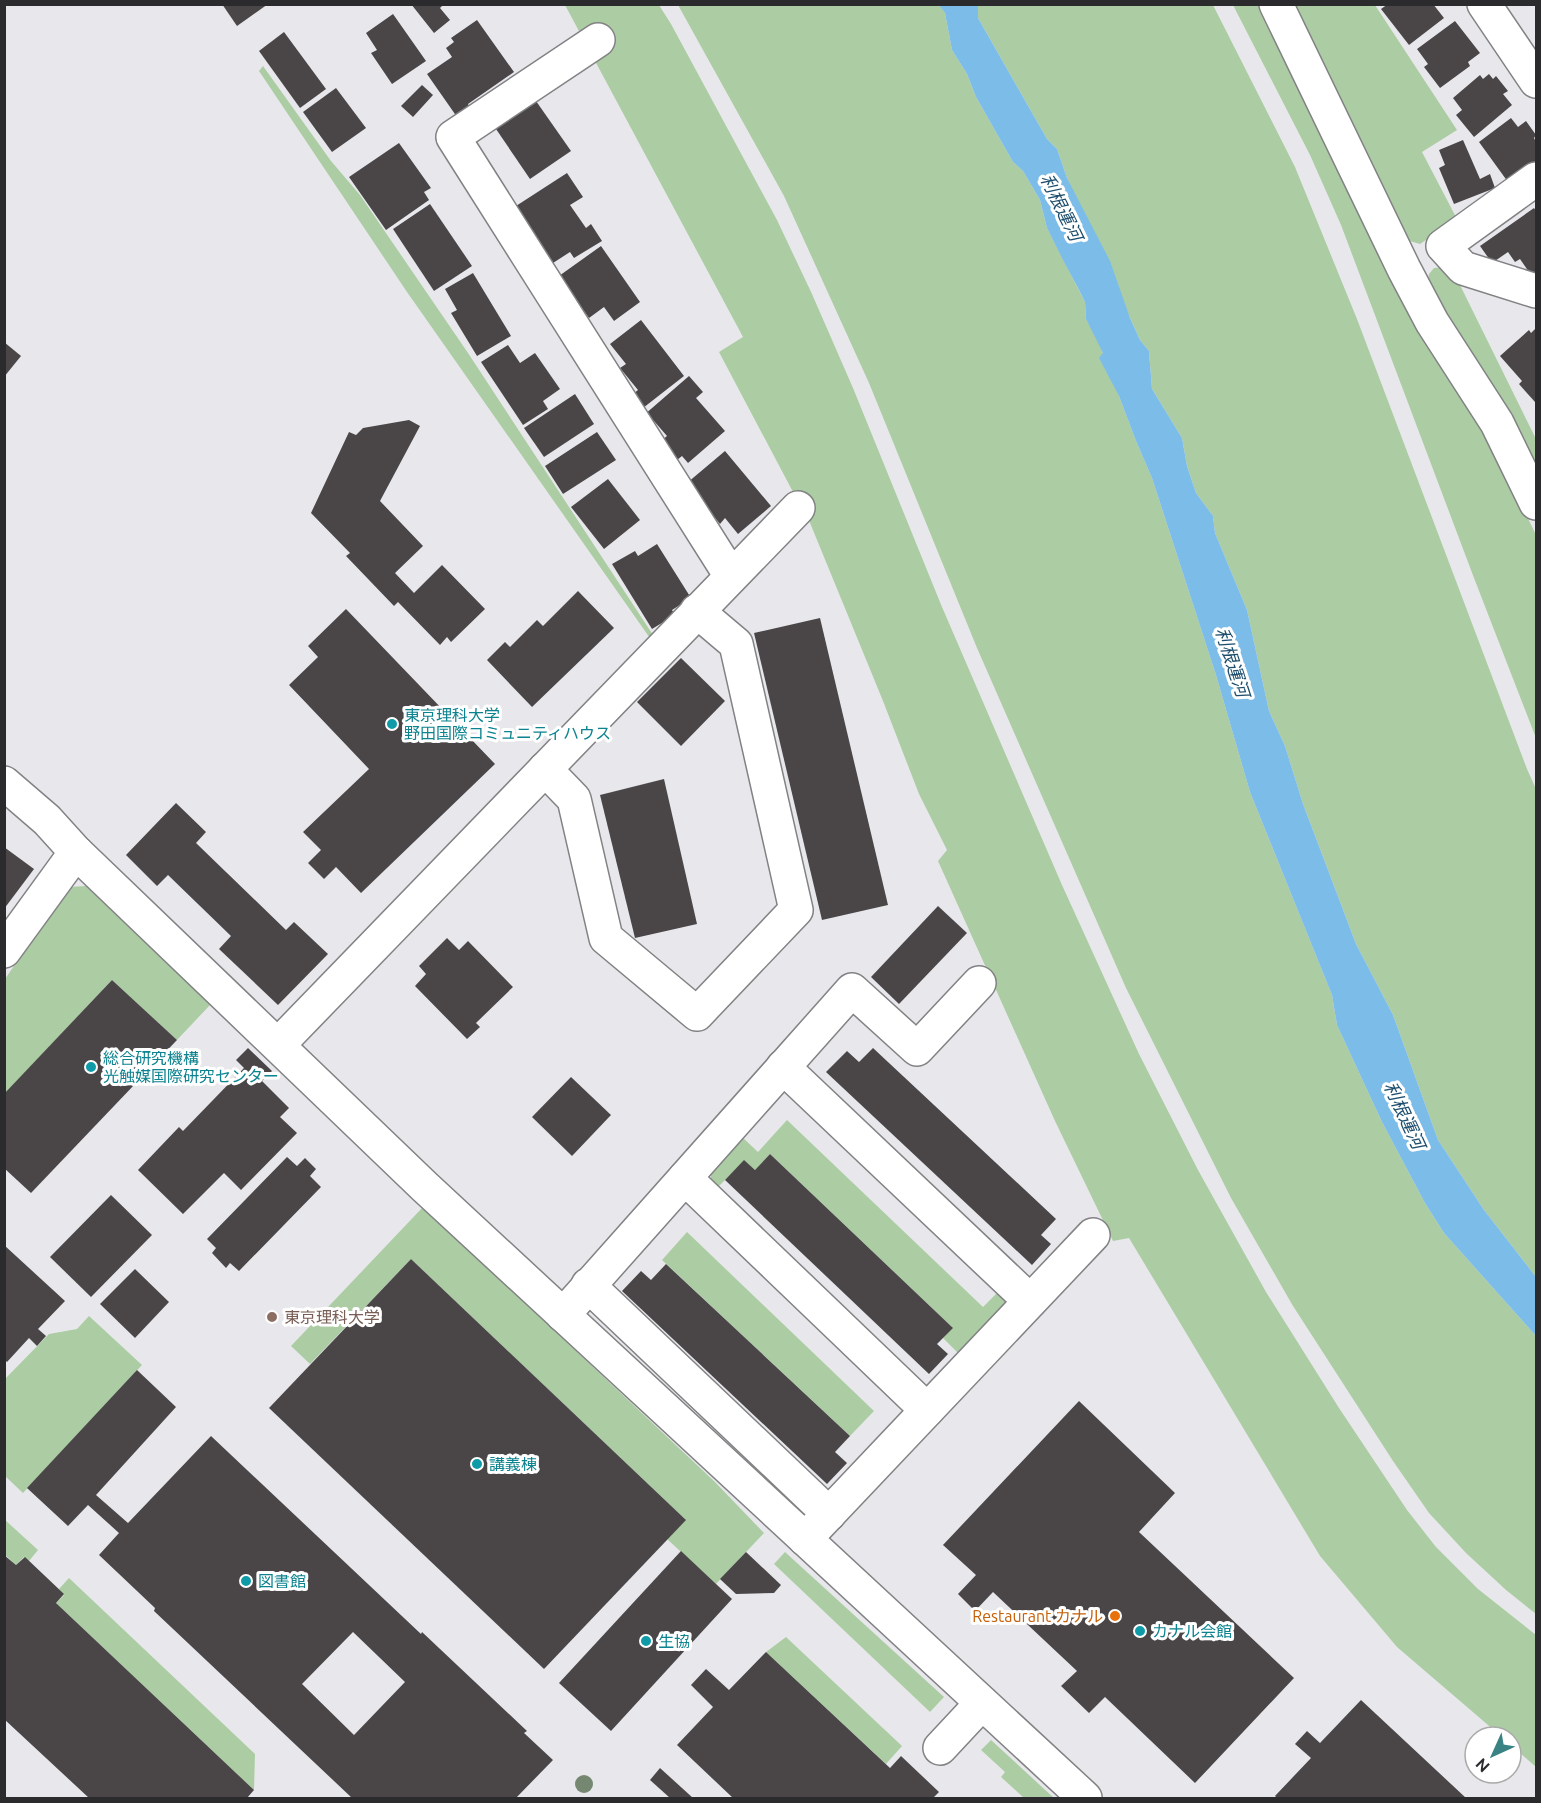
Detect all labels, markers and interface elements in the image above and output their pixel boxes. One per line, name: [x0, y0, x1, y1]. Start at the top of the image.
water label: 利根運河: [1037, 170, 1088, 246]
water label: 利根運河: [1212, 625, 1255, 702]
place label: 東京理科大学 野田国際コミュニティハウス: [404, 706, 611, 742]
marker: 東京理科大学 野田国際コミュニティハウス: [385, 717, 399, 731]
place label: 総合研究機構 光触媒国際研究センター: [103, 1049, 279, 1085]
marker: 総合研究機構 光触媒国際研究センター: [84, 1060, 98, 1074]
water label: 利根運河: [1381, 1078, 1431, 1155]
place label: 東京理科大学: [284, 1308, 380, 1326]
marker: 東京理科大学: [265, 1310, 279, 1324]
place label: 講義棟: [489, 1455, 537, 1473]
marker: 講義棟: [470, 1457, 484, 1471]
place label: 図書館: [258, 1572, 306, 1590]
marker: 図書館: [239, 1574, 253, 1588]
place label: Restaurant カナル: [972, 1607, 1103, 1625]
marker: Restaurant カナル: [1108, 1609, 1122, 1623]
place label: カナル会館: [1152, 1622, 1232, 1640]
marker: カナル会館: [1133, 1624, 1147, 1638]
place label: 生協: [658, 1632, 690, 1650]
marker: 生協: [639, 1634, 653, 1648]
north arrow: [1463, 1725, 1523, 1785]
text: N: [1472, 1755, 1493, 1776]

